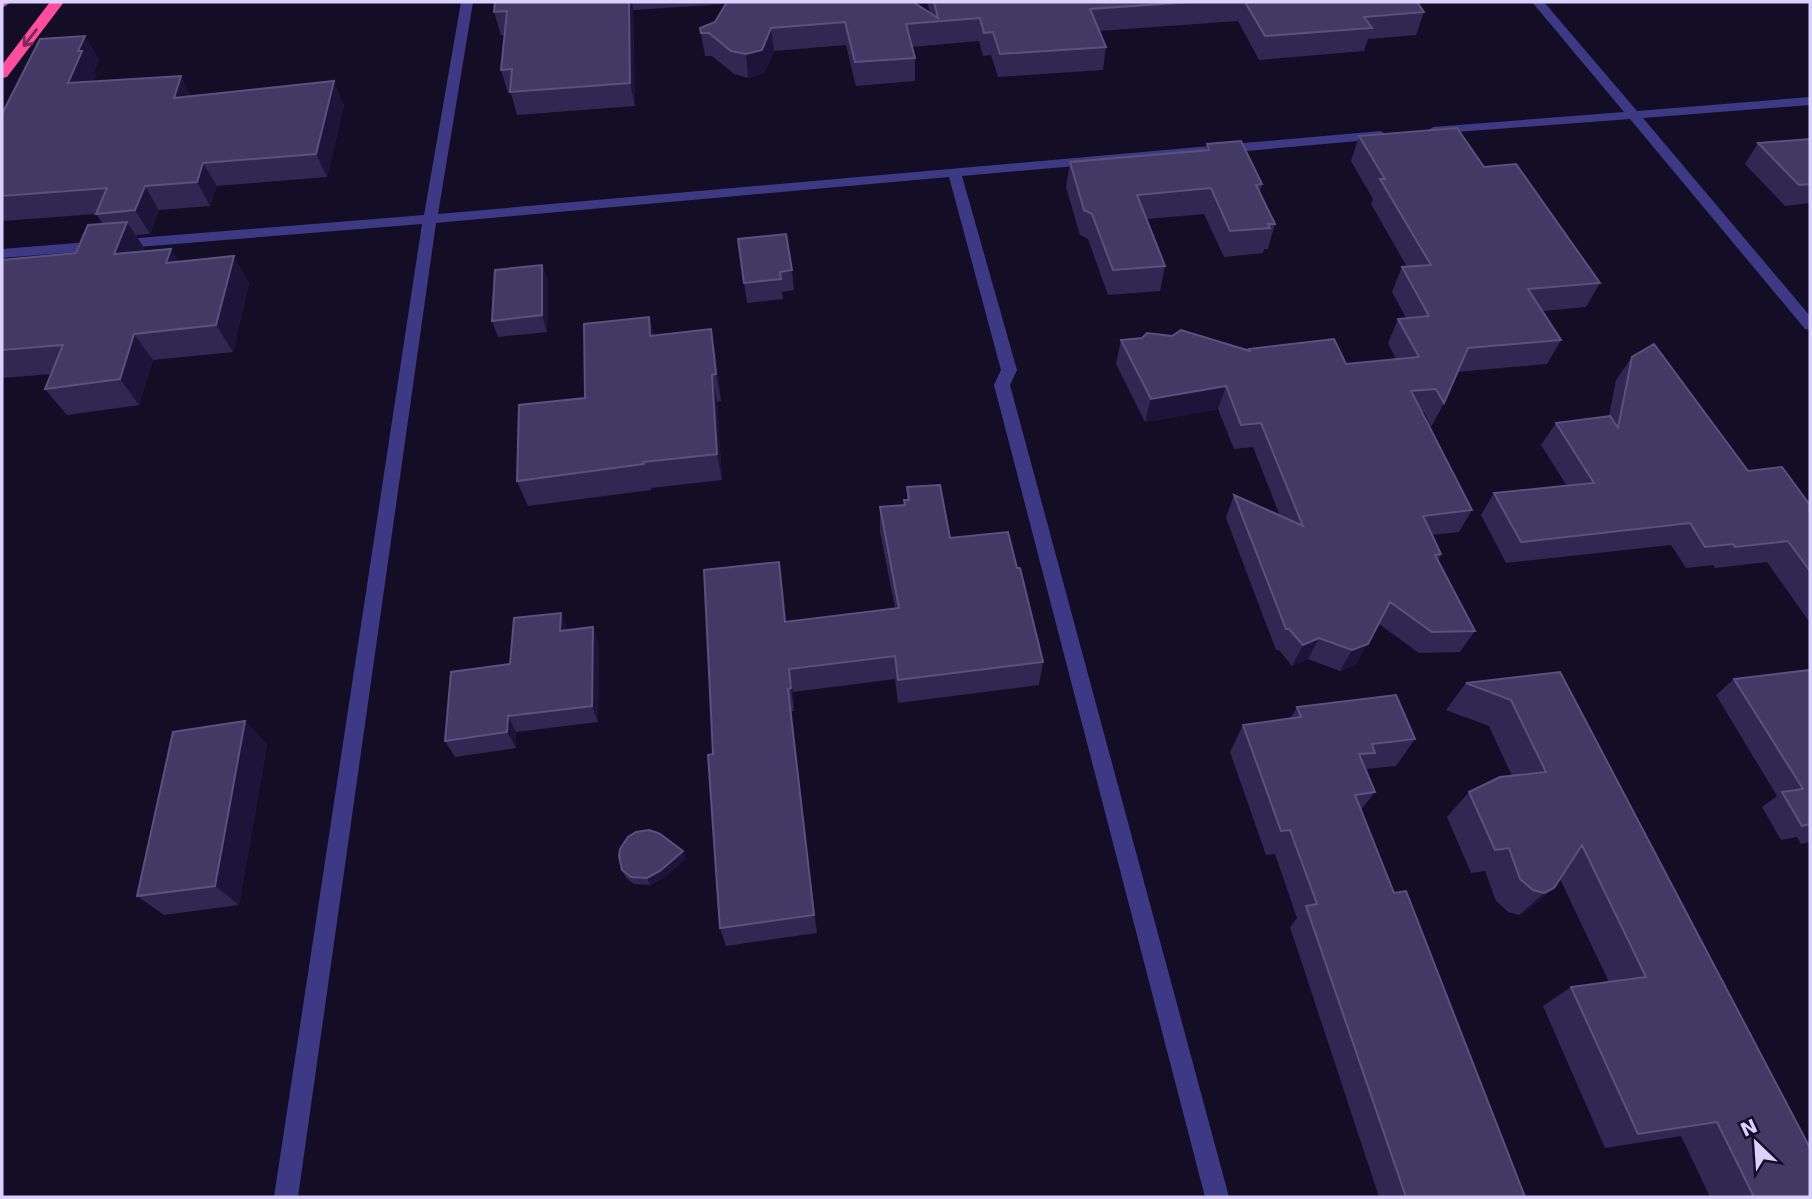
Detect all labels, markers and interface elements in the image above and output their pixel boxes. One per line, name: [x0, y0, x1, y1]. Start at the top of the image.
one-way arrow: [22, 28, 37, 47]
north arrow: [1721, 1108, 1791, 1178]
text: N: [1737, 1114, 1761, 1141]

